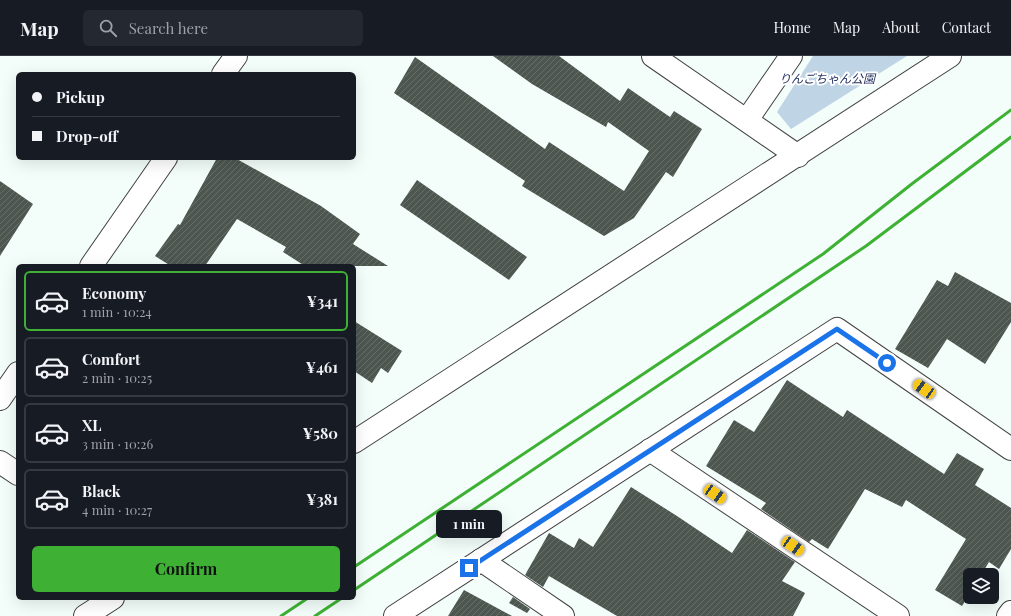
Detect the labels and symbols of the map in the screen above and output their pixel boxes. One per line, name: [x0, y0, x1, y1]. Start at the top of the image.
park label: りんごちゃん公園: [779, 70, 877, 86]
route start: [878, 354, 896, 372]
car: [911, 377, 937, 401]
car: [702, 482, 728, 506]
callout: 1 min: [436, 510, 502, 538]
car: [780, 534, 806, 558]
route end: [460, 559, 478, 577]

